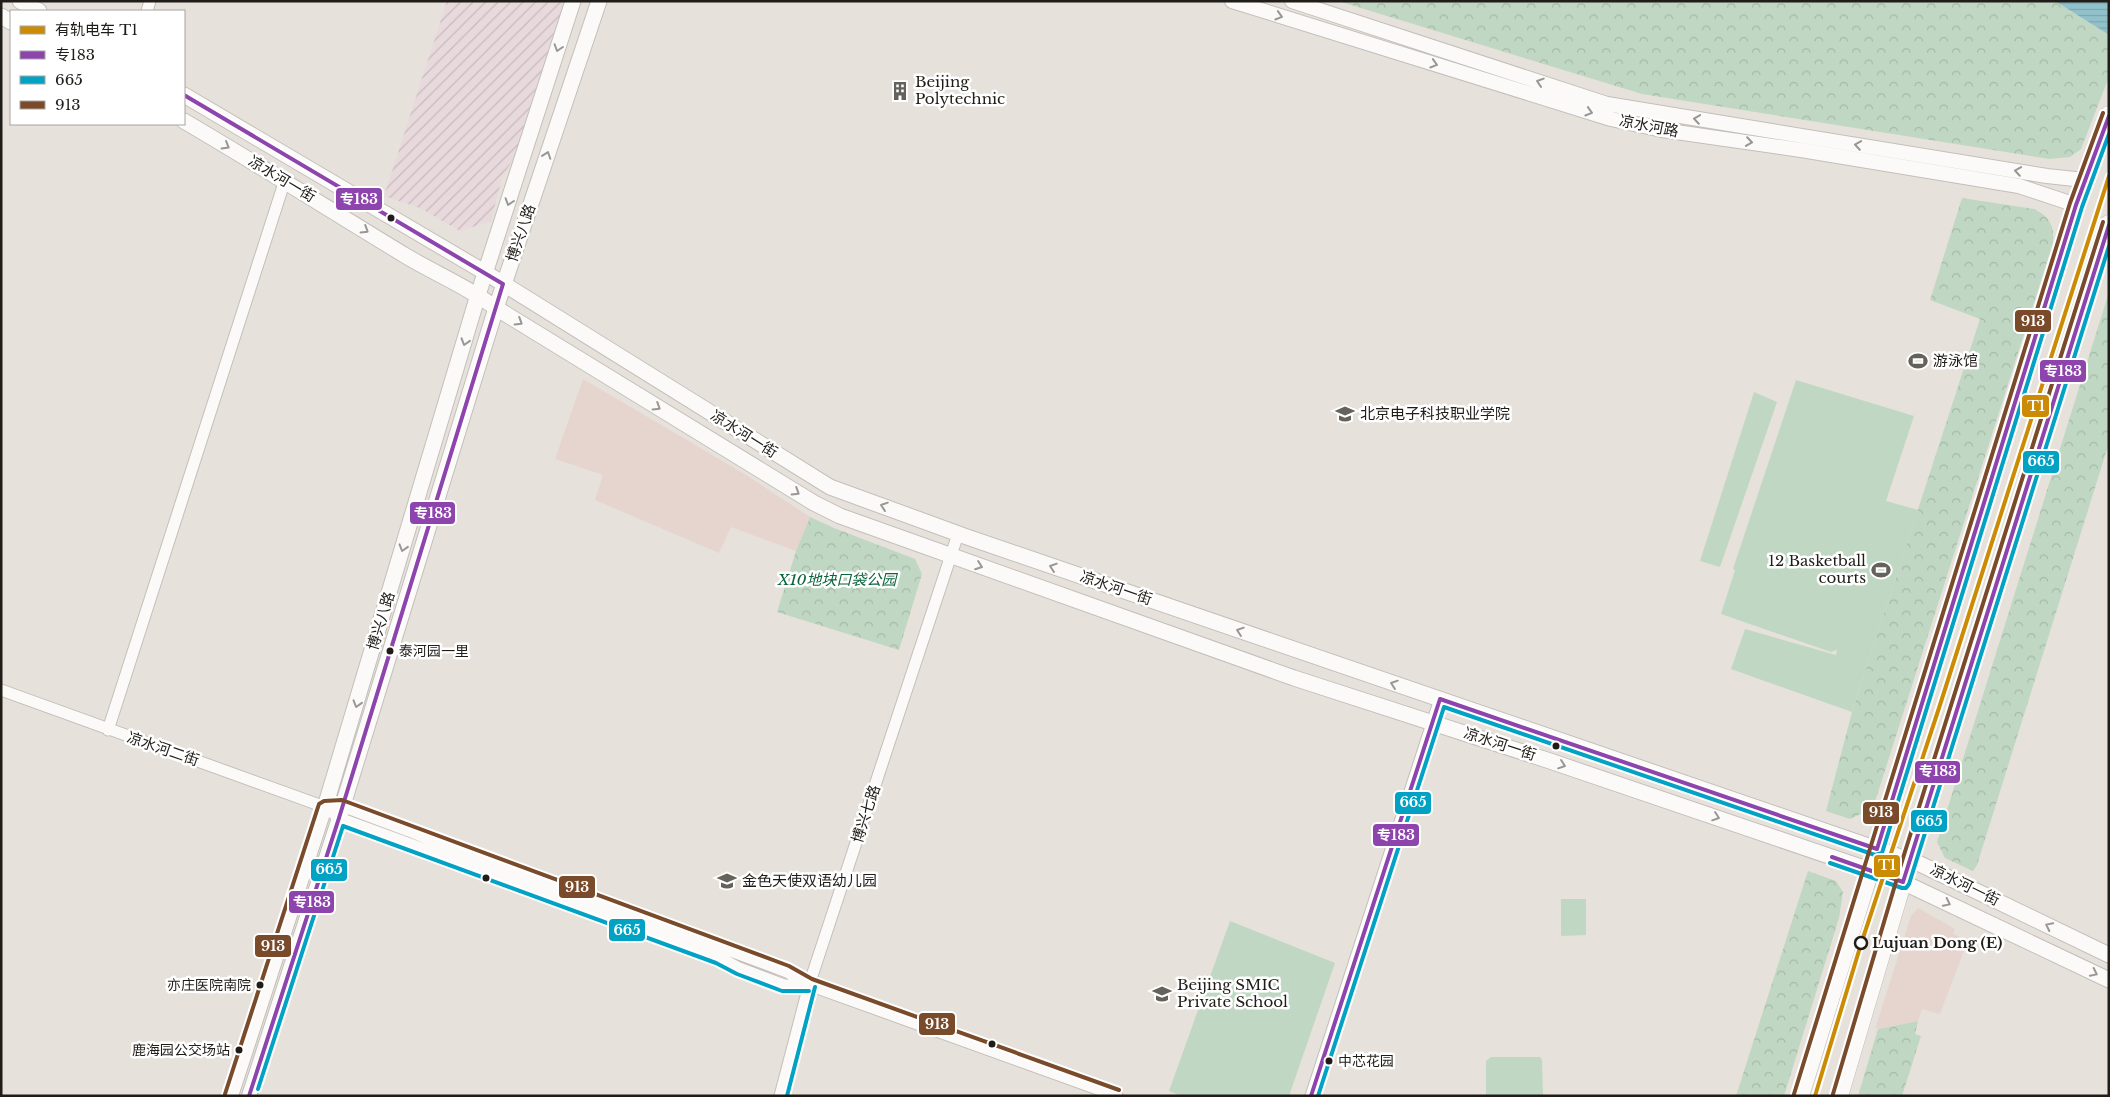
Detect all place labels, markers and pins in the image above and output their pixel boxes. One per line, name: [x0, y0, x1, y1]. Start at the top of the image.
place label: Beijing Polytechnic: [915, 72, 1005, 108]
building icon: Beijing Polytechnic: [889, 80, 911, 102]
unlabelled marker: [386, 213, 396, 223]
sports icon: 游泳馆: [1907, 350, 1929, 372]
place label: 游泳馆: [1933, 351, 1978, 370]
school or university icon: 北京电子科技职业学院: [1334, 403, 1356, 425]
place label: 北京电子科技职业学院: [1360, 404, 1510, 423]
place label: 12 Basketball courts: [1768, 551, 1866, 587]
sports icon: 12 Basketball courts: [1870, 559, 1892, 581]
place label: 泰河园一里: [399, 642, 469, 660]
marker: 泰河园一里: [385, 646, 395, 656]
unlabelled marker: [1551, 741, 1561, 751]
school or university icon: 金色天使双语幼儿园: [716, 870, 738, 892]
place label: 金色天使双语幼儿园: [742, 871, 877, 890]
unlabelled marker: [481, 873, 491, 883]
place label: Lujuan Dong (E): [1872, 933, 2002, 952]
marker: Lujuan Dong (E): [1854, 936, 1868, 950]
place label: Beijing SMIC Private School: [1177, 975, 1288, 1011]
place label: 亦庄医院南院: [167, 976, 251, 994]
marker: 亦庄医院南院: [255, 980, 265, 990]
school or university icon: Beijing SMIC Private School: [1151, 983, 1173, 1005]
unlabelled marker: [987, 1039, 997, 1049]
place label: 鹿海园公交场站: [132, 1041, 230, 1059]
marker: 鹿海园公交场站: [234, 1045, 244, 1055]
place label: 中芯花园: [1338, 1052, 1394, 1070]
marker: 中芯花园: [1324, 1056, 1334, 1066]

